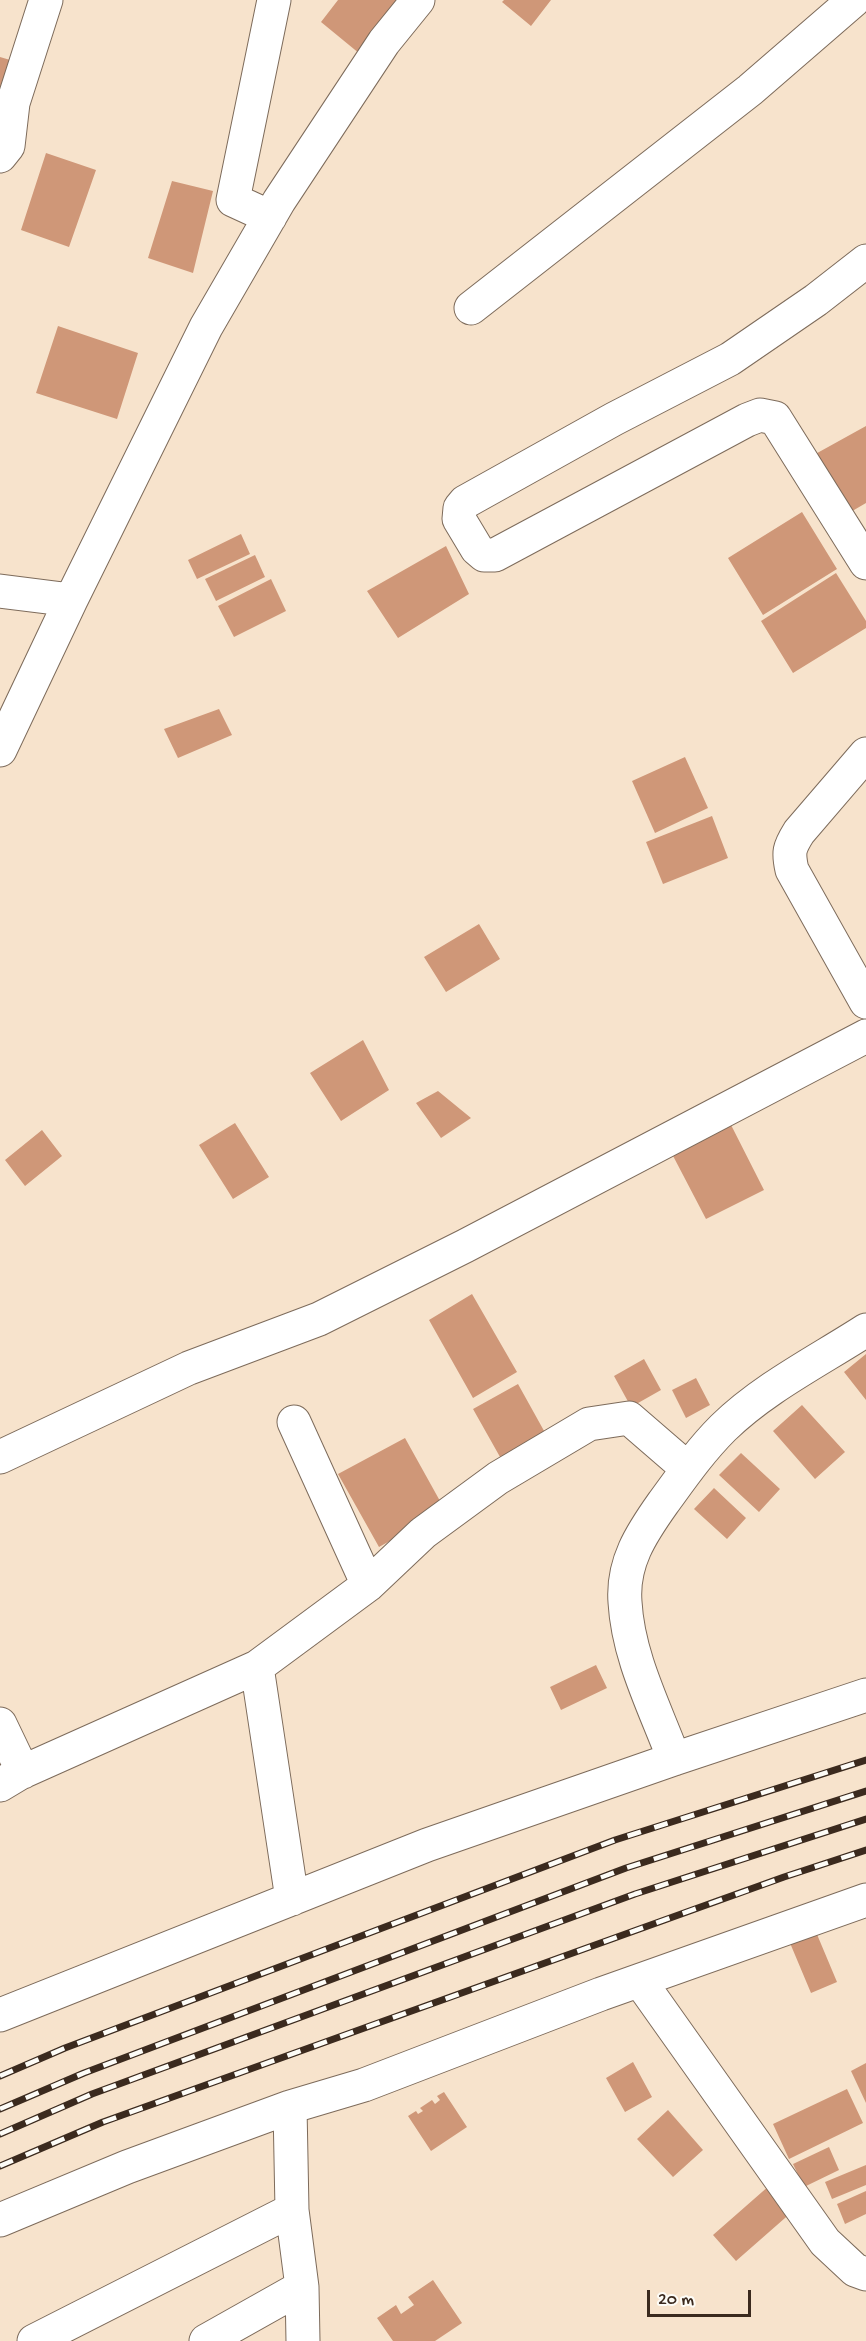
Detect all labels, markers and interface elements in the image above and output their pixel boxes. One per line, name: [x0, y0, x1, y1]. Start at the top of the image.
scale bar: [650, 2278, 754, 2316]
text: 20 m: [658, 2290, 694, 2311]

